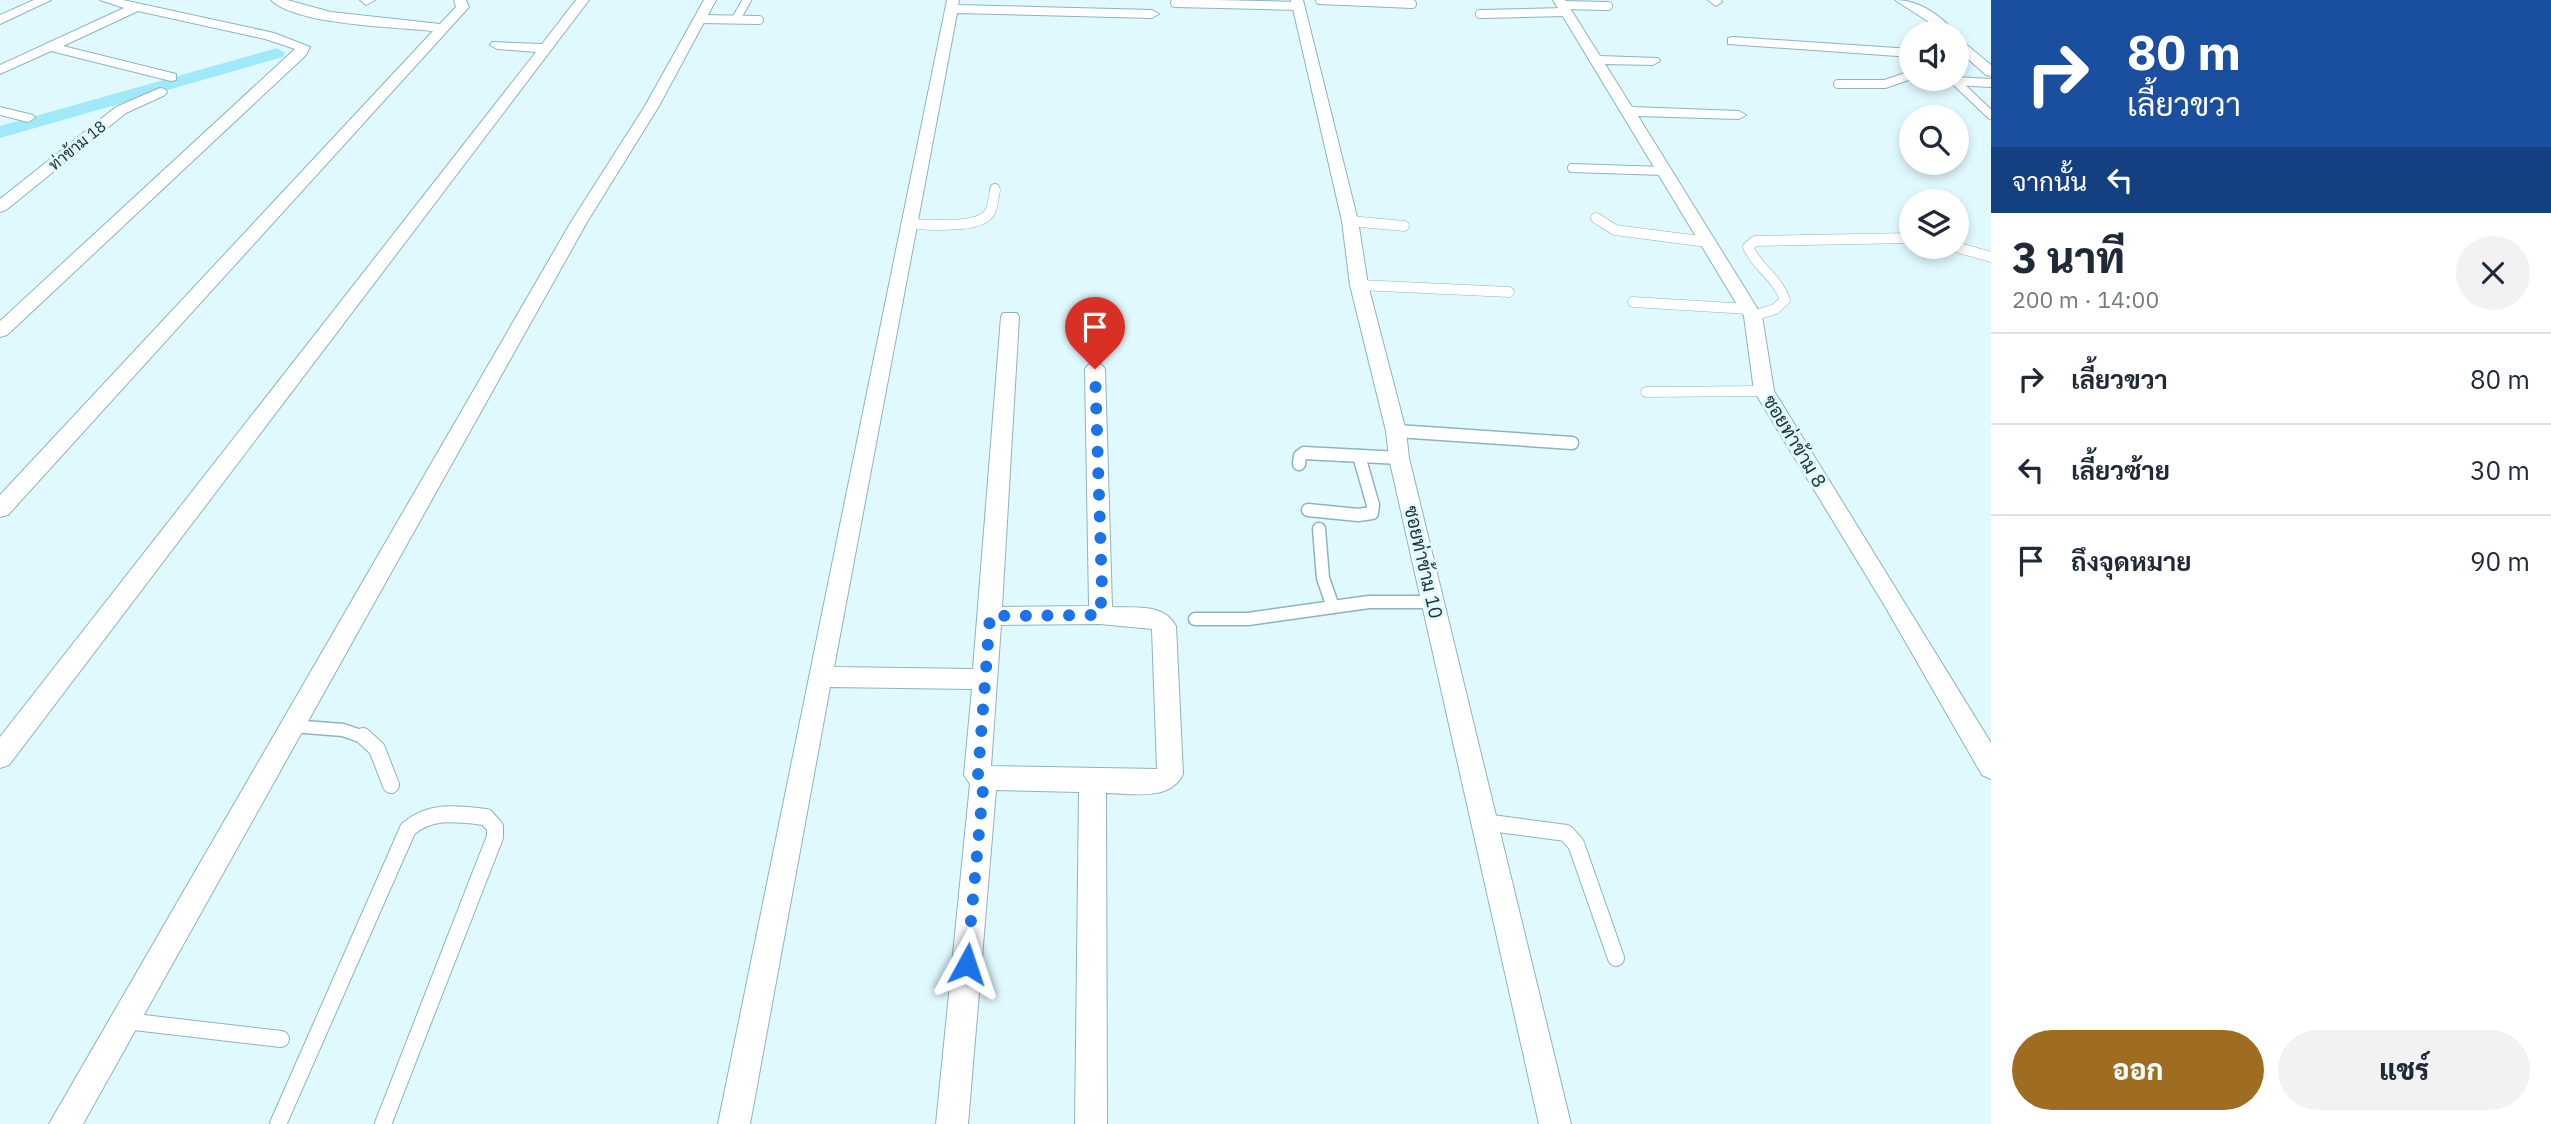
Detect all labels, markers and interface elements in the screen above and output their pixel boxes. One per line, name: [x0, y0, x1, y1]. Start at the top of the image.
text: 80 m: [2127, 20, 2241, 83]
map controls: [1899, 21, 1969, 259]
button: sound: [1899, 21, 1969, 91]
icon: right: [2012, 28, 2103, 119]
text: เลี้ยวขวา: [2127, 83, 2241, 125]
button: search: [1899, 105, 1969, 175]
street label: ท่าข้าม 18: [44, 116, 110, 174]
icon: left: [2101, 161, 2139, 199]
text: จากนั้น: [2012, 164, 2087, 198]
button: layers: [1899, 189, 1969, 259]
text: 3 นาที: [2012, 230, 2125, 285]
button: close: [2456, 236, 2530, 310]
text: 200 m · 14:00: [2012, 284, 2159, 314]
pin: [1065, 297, 1125, 369]
icon: arrive: [1076, 308, 1114, 346]
icon: right: [2012, 360, 2050, 398]
text: เลี้ยวขวา: [2071, 362, 2168, 396]
text: 80 m: [2470, 362, 2530, 396]
street label: ซอยท่าข้าม 8: [1758, 390, 1832, 492]
icon: left: [2012, 451, 2050, 489]
text: เลี้ยวซ้าย: [2071, 453, 2170, 487]
text: 30 m: [2470, 453, 2530, 487]
street label: ซอยท่าข้าม 10: [1399, 503, 1449, 621]
icon: arrive: [2012, 542, 2050, 580]
text: ถึงจุดหมาย: [2071, 544, 2192, 578]
text: 90 m: [2470, 544, 2530, 578]
position arrow: [930, 927, 1004, 1001]
button: ออก: [2012, 1030, 2264, 1110]
button: แชร์: [2278, 1030, 2530, 1110]

